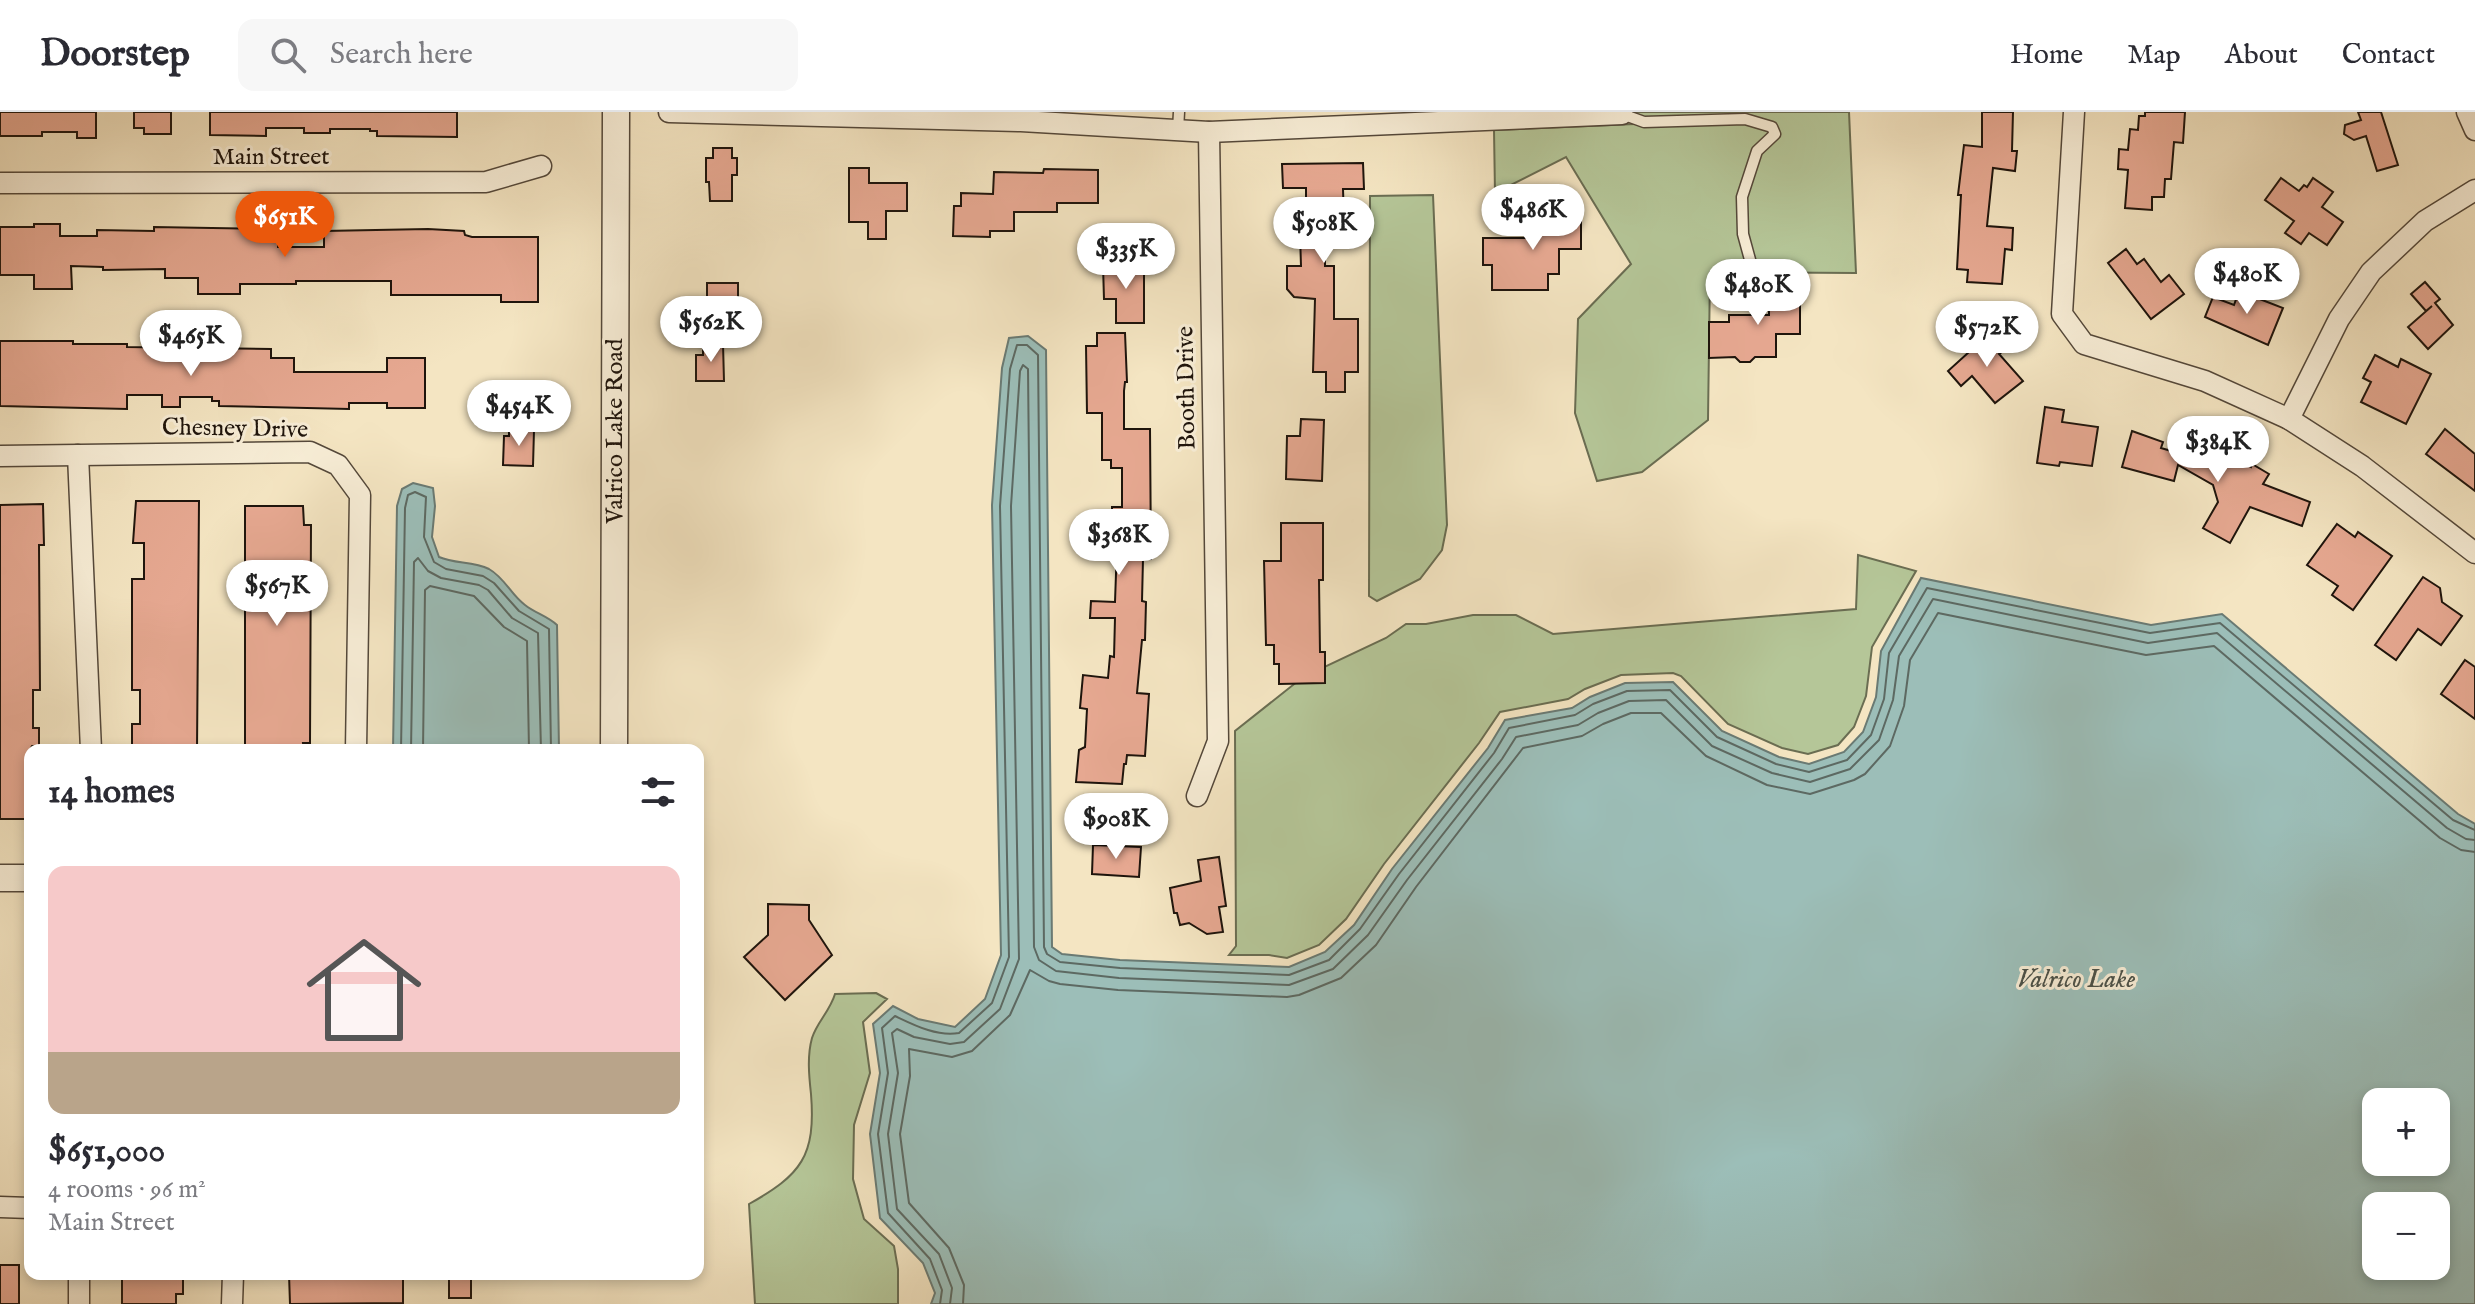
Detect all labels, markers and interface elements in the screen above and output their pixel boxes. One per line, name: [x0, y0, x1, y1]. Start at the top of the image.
search box: [238, 19, 798, 91]
text: Doorstep: [40, 31, 190, 79]
icon: search: [266, 33, 310, 77]
text: Search here: [330, 36, 473, 74]
text: Home: [2010, 38, 2083, 73]
text: Map: [2127, 38, 2181, 73]
text: About: [2225, 38, 2298, 73]
text: Contact: [2342, 38, 2435, 73]
street label: Main Street: [212, 142, 330, 173]
pin: $486K: [1477, 184, 1589, 252]
pin: $651K: [229, 191, 341, 259]
text: $486K: [1499, 193, 1567, 226]
pin: $508K: [1268, 197, 1380, 265]
text: $651K: [253, 200, 317, 233]
text: $508K: [1291, 206, 1357, 239]
pin: $335K: [1070, 223, 1182, 291]
text: $335K: [1095, 232, 1157, 265]
pin: $480K: [2191, 248, 2303, 316]
text: $480K: [2213, 257, 2281, 290]
pin: $480K: [1702, 259, 1814, 327]
text: $480K: [1724, 268, 1792, 301]
pin: $562K: [655, 296, 767, 364]
pin: $572K: [1931, 301, 2043, 369]
text: $562K: [678, 305, 744, 338]
pin: $465K: [135, 310, 247, 378]
text: $572K: [1954, 310, 2020, 343]
text: $465K: [158, 319, 224, 352]
street label: Booth Drive: [1170, 326, 1204, 450]
street label: Valrico Lake Road: [600, 338, 631, 525]
pin: $454K: [463, 380, 575, 448]
text: $454K: [485, 389, 553, 422]
street label: Chesney Drive: [162, 412, 308, 446]
pin: $384K: [2162, 416, 2274, 484]
text: $384K: [2185, 425, 2251, 458]
pin: $368K: [1063, 509, 1175, 577]
text: $368K: [1087, 518, 1151, 551]
pin: $567K: [221, 560, 333, 628]
text: $567K: [244, 569, 310, 602]
icon: filters: [636, 770, 680, 814]
text: 14 homes: [48, 771, 175, 814]
pin: $908K: [1060, 793, 1172, 861]
text: $908K: [1082, 802, 1150, 835]
icon: home: [292, 918, 436, 1062]
water label: Valrico Lake: [2017, 963, 2135, 996]
map controls: [2362, 1088, 2450, 1280]
button: +: [2362, 1088, 2450, 1176]
text: $651,000: [48, 1130, 165, 1173]
text: 4 rooms · 96 m²: [48, 1173, 206, 1206]
button: −: [2362, 1192, 2450, 1280]
text: Main Street: [48, 1206, 175, 1239]

